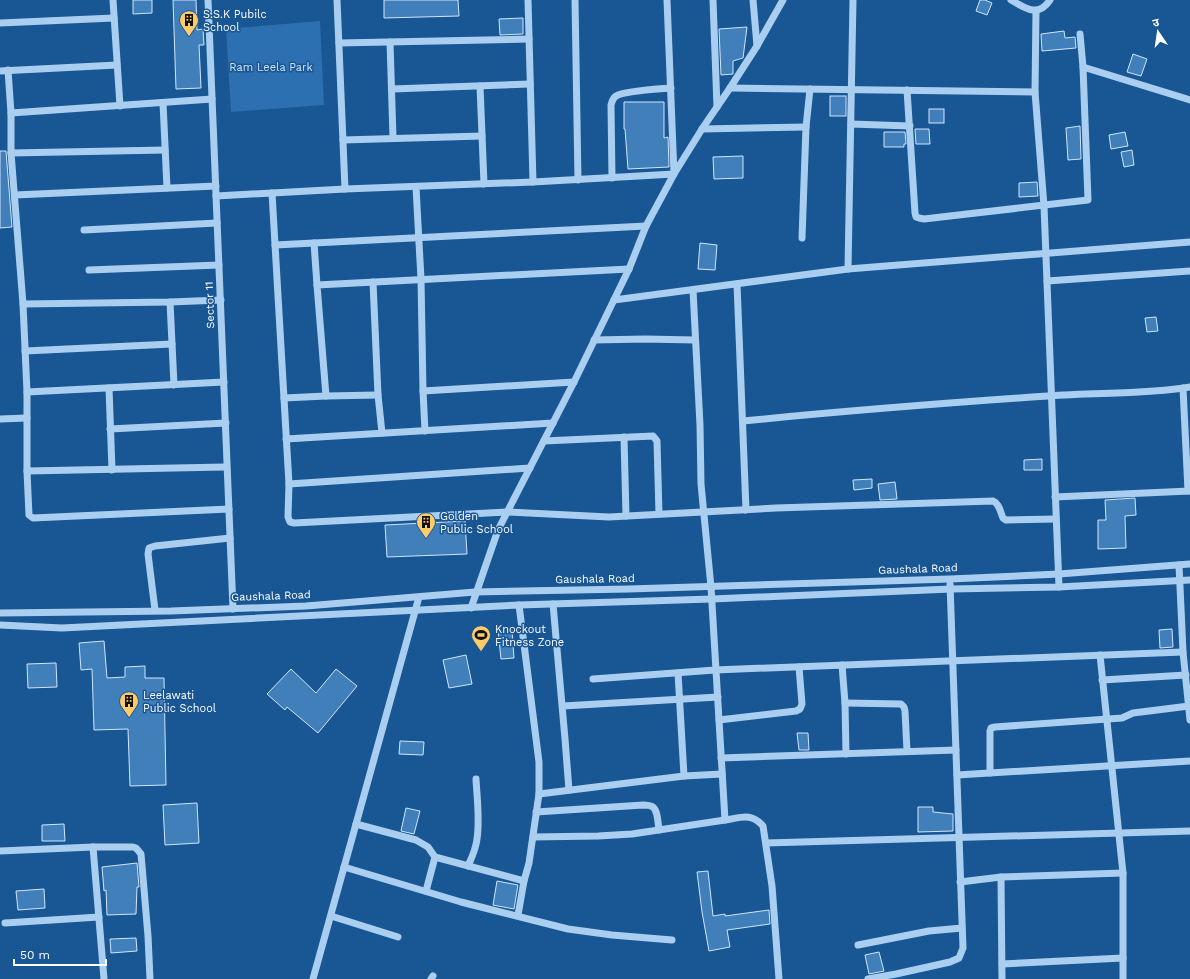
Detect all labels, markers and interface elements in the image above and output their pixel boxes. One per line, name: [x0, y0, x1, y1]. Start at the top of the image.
place label: S.S.K Pubilc School: [203, 8, 267, 34]
building icon: S.S.K Pubilc School: [178, 9, 200, 37]
north arrow: [1138, 12, 1178, 52]
text: उ: [1151, 16, 1161, 30]
park label: Ram Leela Park: [229, 61, 313, 74]
street label: Sector 11: [203, 281, 217, 329]
place label: Golden Public School: [440, 510, 514, 536]
building icon: Golden Public School: [415, 511, 437, 539]
street label: Gaushala Road: [878, 561, 958, 577]
street label: Gaushala Road: [555, 572, 635, 586]
street label: Gaushala Road: [231, 588, 311, 604]
place label: Knockout Fitness Zone: [495, 623, 564, 649]
sports icon: Knockout Fitness Zone: [470, 624, 492, 652]
place label: Leelawati Public School: [143, 689, 217, 715]
building icon: Leelawati Public School: [118, 690, 140, 718]
scale bar: [14, 941, 106, 967]
text: 50 m: [20, 948, 50, 962]

